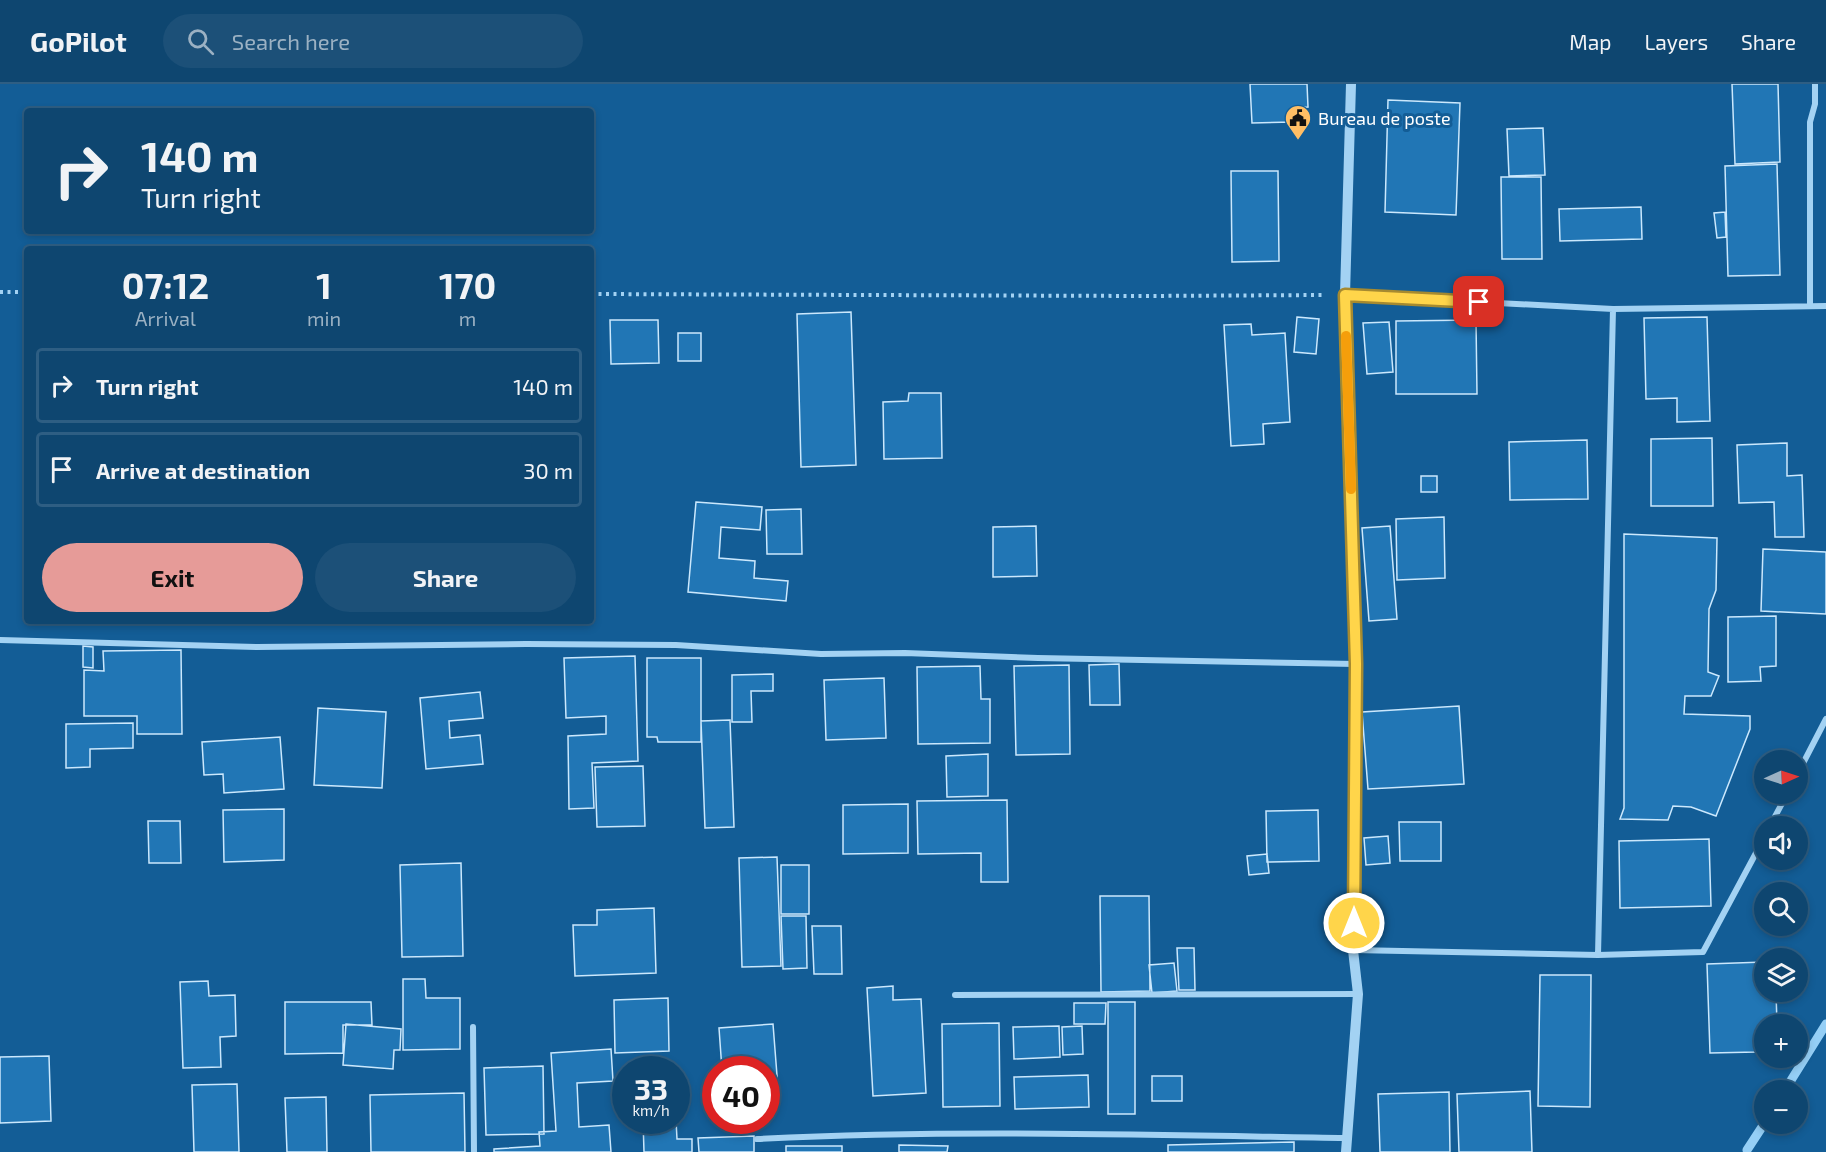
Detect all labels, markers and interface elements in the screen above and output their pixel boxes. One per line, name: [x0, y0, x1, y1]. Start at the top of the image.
search box: [163, 14, 583, 68]
text: GoPilot: [30, 24, 127, 58]
icon: search: [184, 25, 217, 58]
text: Search here: [232, 28, 350, 54]
text: Map: [1569, 29, 1611, 54]
text: Layers: [1644, 29, 1708, 54]
text: Share: [1741, 29, 1796, 54]
public building icon: Bureau de poste: [1283, 103, 1313, 141]
place label: Bureau de poste: [1318, 107, 1451, 129]
text: 140 m: [141, 130, 258, 180]
icon: right: [42, 132, 120, 210]
text: Turn right: [141, 181, 261, 213]
text: 07:12: [122, 263, 209, 306]
text: 1: [316, 263, 332, 306]
text: 170: [439, 263, 496, 306]
pin: [1453, 276, 1504, 327]
icon: arrive: [1462, 285, 1495, 318]
text: Arrival: [135, 306, 196, 330]
text: min: [307, 306, 341, 330]
text: m: [459, 306, 476, 330]
icon: right: [45, 369, 78, 402]
text: Turn right: [96, 373, 198, 399]
text: 140 m: [513, 373, 573, 399]
icon: arrive: [45, 453, 78, 486]
text: Arrive at destination: [96, 457, 310, 483]
text: 30 m: [523, 457, 573, 483]
button: Exit: [42, 543, 303, 612]
button: Share: [315, 543, 576, 612]
north arrow: [1754, 750, 1808, 804]
map controls: [1754, 750, 1808, 1134]
button: sound: [1754, 816, 1808, 870]
button: search: [1754, 882, 1808, 936]
position arrow: [1322, 891, 1386, 955]
button: layers: [1754, 948, 1808, 1002]
button: +: [1754, 1014, 1808, 1068]
speed limit sign: 40: [702, 1056, 780, 1134]
text: 33: [634, 1070, 668, 1106]
button: −: [1754, 1080, 1808, 1134]
text: km/h: [632, 1101, 670, 1119]

